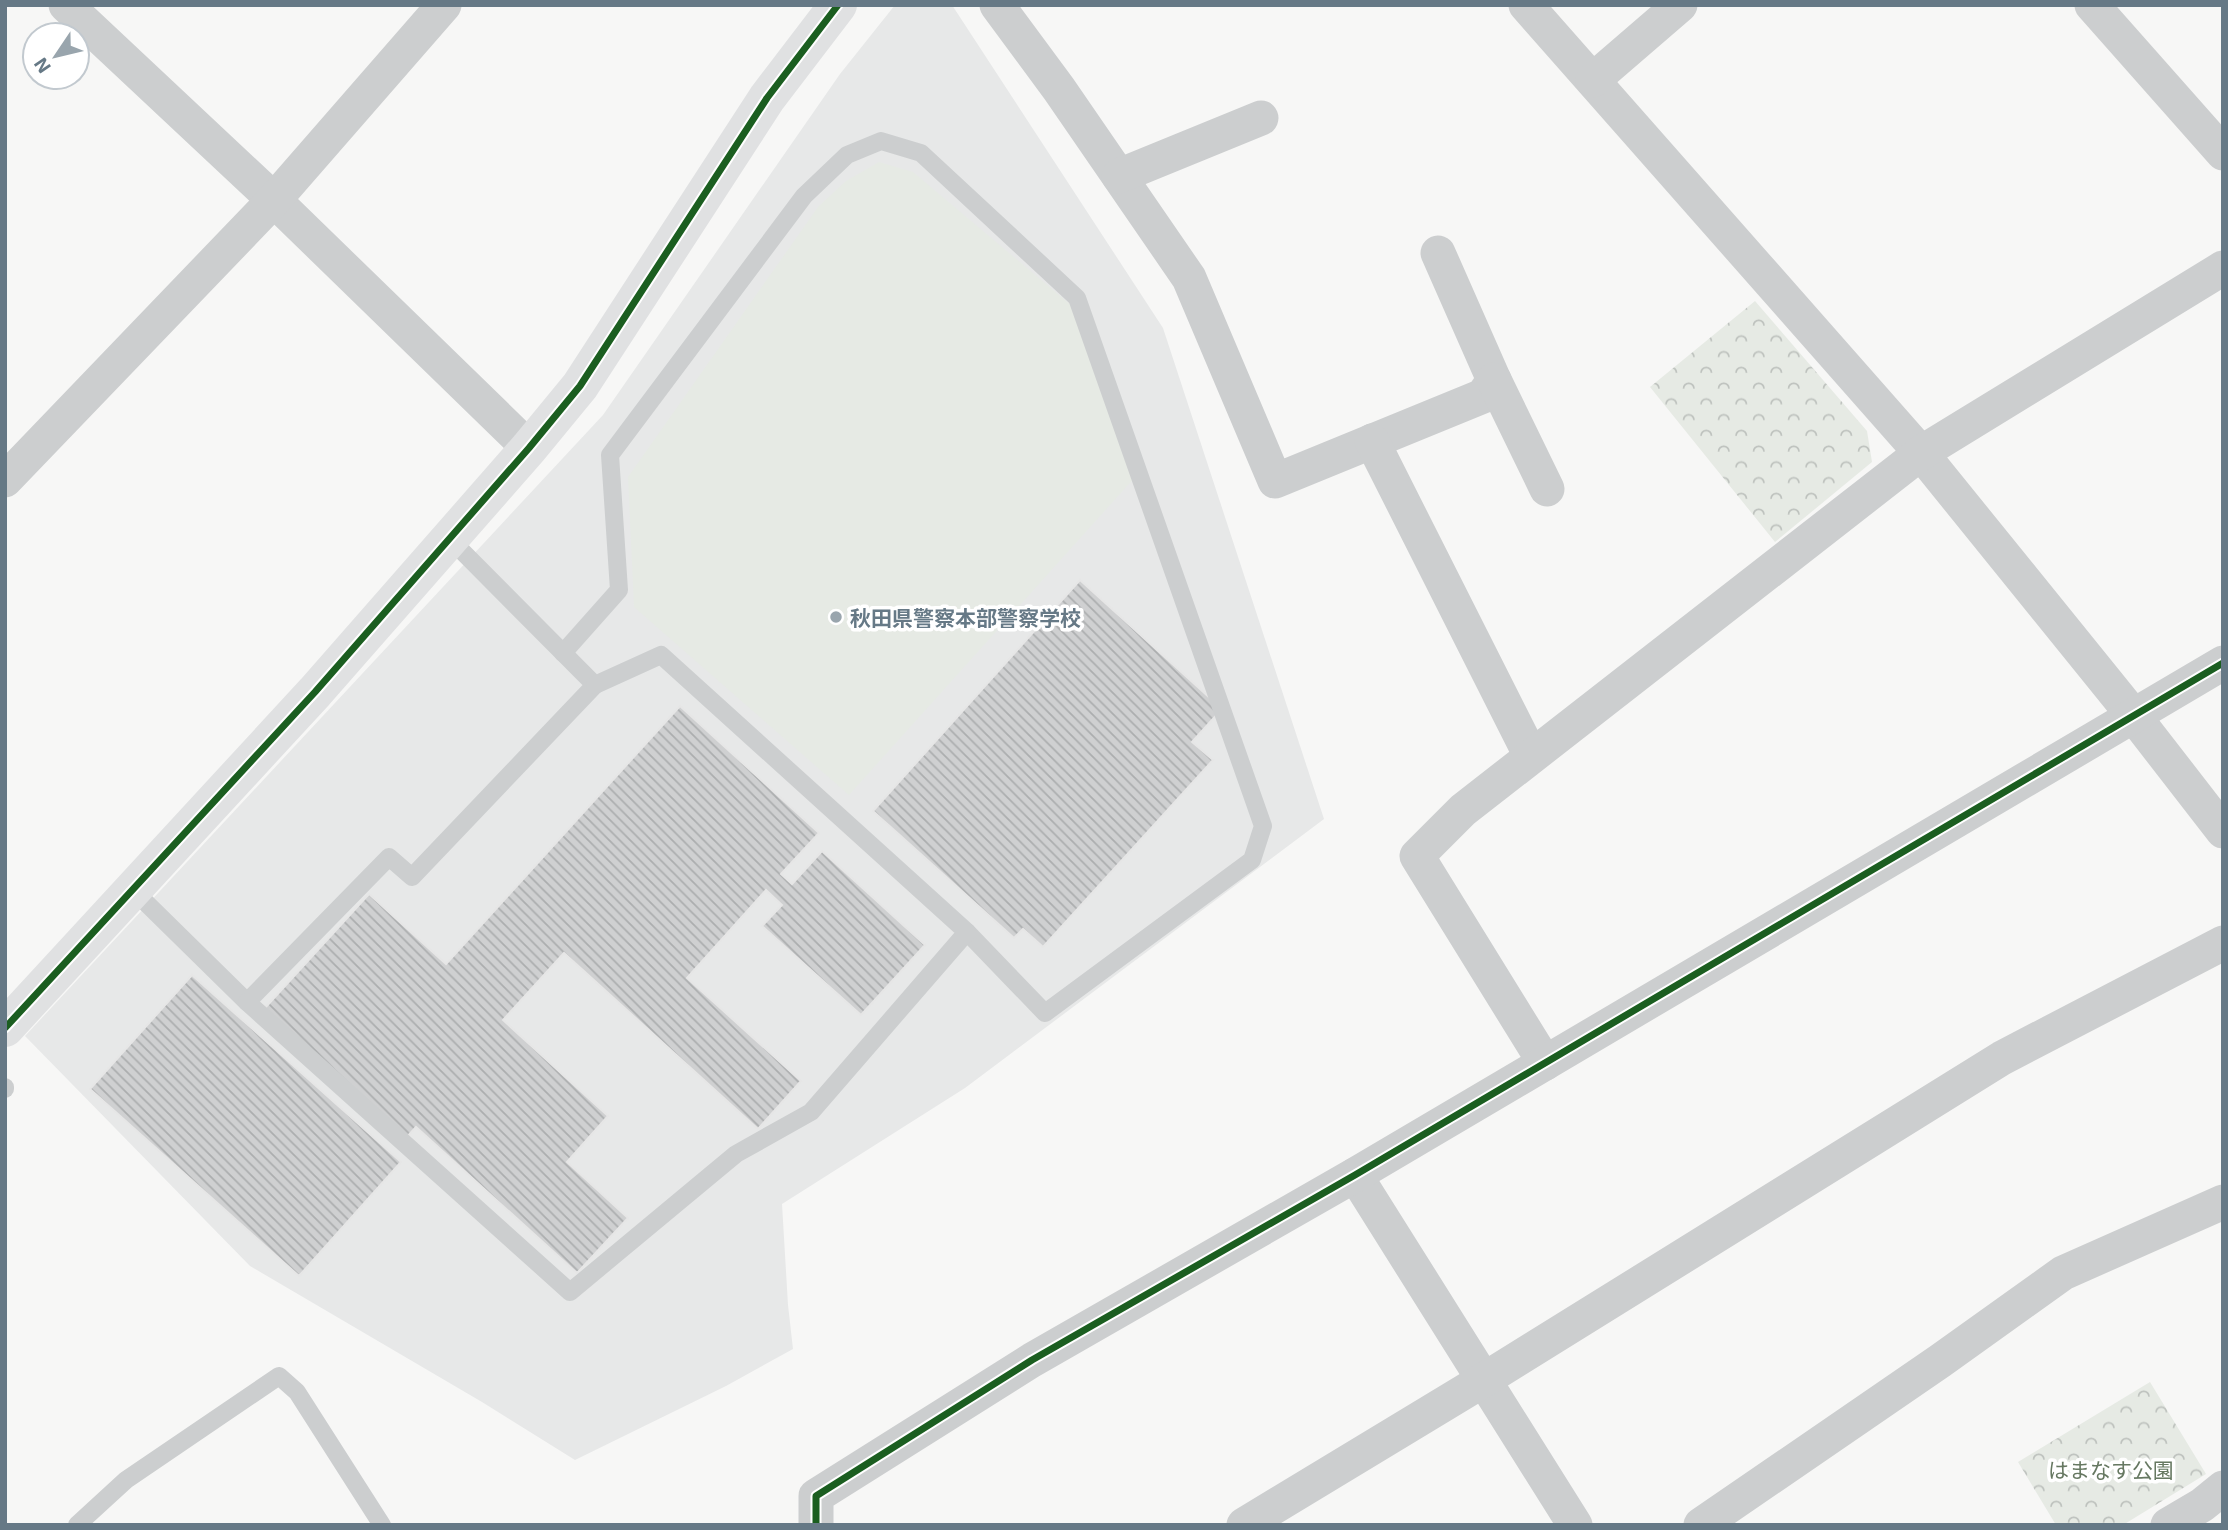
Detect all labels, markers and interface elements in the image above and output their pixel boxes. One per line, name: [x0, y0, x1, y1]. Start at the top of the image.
north arrow: [21, 21, 91, 91]
text: N: [28, 54, 55, 78]
place label: 秋田県警察本部警察学校: [850, 605, 1081, 630]
marker: 秋田県警察本部警察学校: [828, 609, 844, 625]
park label: はまなす公園: [2048, 1457, 2174, 1482]

